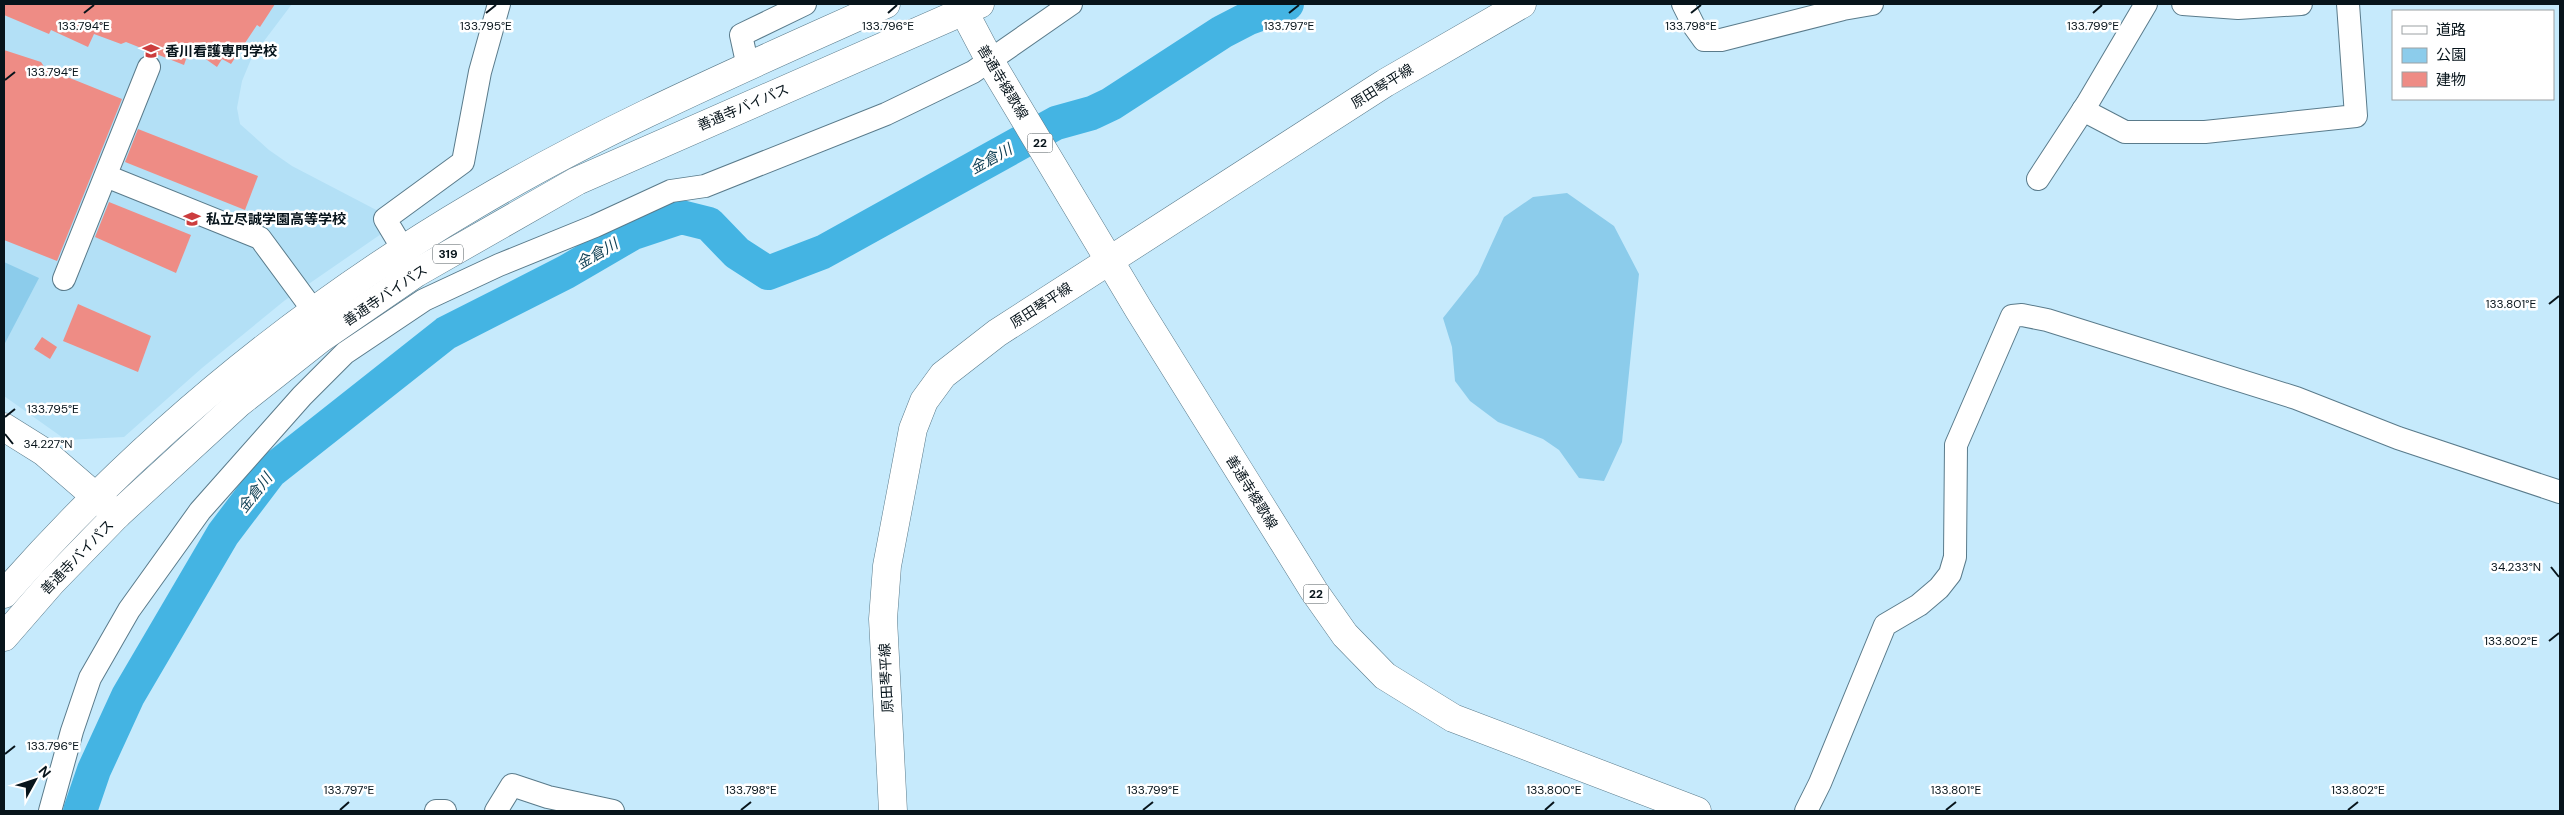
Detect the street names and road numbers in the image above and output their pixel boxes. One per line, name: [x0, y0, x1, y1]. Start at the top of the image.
street label: 善通寺綾歌線: [974, 41, 1032, 123]
street label: 原田琴平線: [1348, 60, 1416, 112]
street label: 善通寺バイパス: [695, 80, 791, 134]
road number: 22: [1028, 134, 1052, 152]
road number: 319: [433, 244, 463, 264]
street label: 善通寺バイパス: [339, 260, 431, 330]
street label: 原田琴平線: [1007, 278, 1075, 332]
street label: 善通寺綾歌線: [1222, 452, 1282, 532]
street label: 善通寺バイパス: [37, 516, 117, 598]
road number: 22: [1304, 584, 1328, 604]
street label: 原田琴平線: [875, 643, 897, 713]

